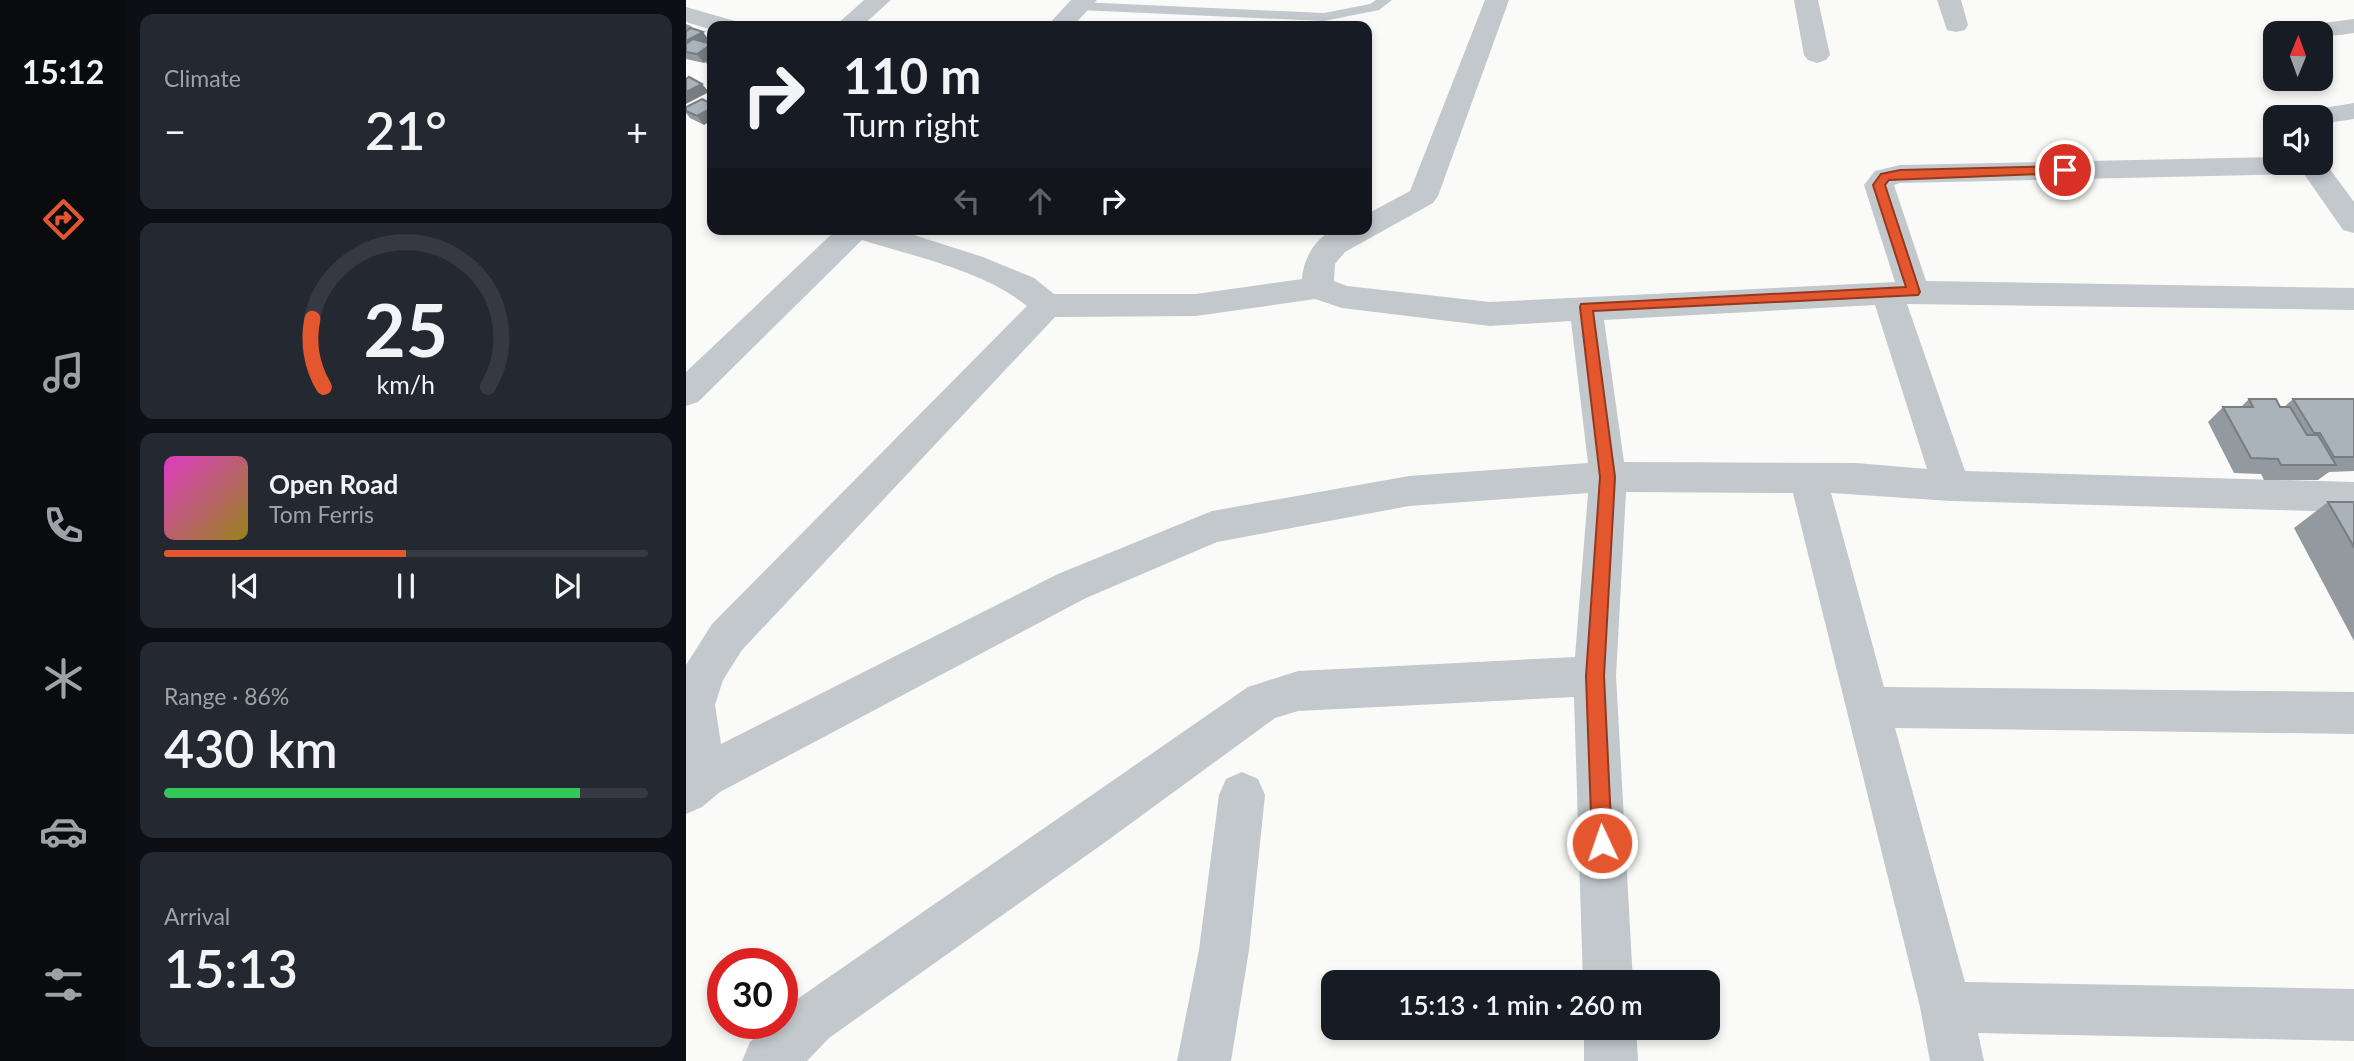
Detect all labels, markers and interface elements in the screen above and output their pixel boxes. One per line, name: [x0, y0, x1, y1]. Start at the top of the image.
north arrow: [2263, 21, 2333, 91]
map controls: [2263, 21, 2333, 175]
text: 110 m: [843, 46, 981, 104]
icon: right: [728, 49, 819, 140]
text: 15:12: [22, 52, 104, 91]
text: Climate: [164, 64, 241, 92]
text: 21°: [365, 99, 447, 161]
text: Turn right: [843, 105, 979, 144]
button: sound: [2263, 105, 2333, 175]
text: −: [164, 108, 186, 154]
text: +: [626, 108, 648, 154]
pin: [2035, 140, 2095, 200]
icon: arrive: [2046, 151, 2084, 189]
icon: left: [948, 182, 986, 220]
icon: ahead: [1021, 182, 1059, 220]
icon: right: [1094, 182, 1132, 220]
icon: directions: [39, 195, 88, 244]
text: 25: [364, 286, 448, 374]
icon: music: [39, 348, 88, 397]
text: km/h: [377, 369, 435, 399]
text: Open Road: [269, 468, 398, 500]
text: Tom Ferris: [269, 500, 374, 528]
icon: phone: [39, 501, 88, 550]
icon: previous: [226, 567, 264, 605]
icon: pause: [387, 567, 425, 605]
icon: next: [548, 567, 586, 605]
icon: climate: [39, 654, 88, 703]
text: Range · 86%: [164, 682, 289, 710]
text: 430 km: [164, 717, 338, 779]
position arrow: [1565, 806, 1639, 880]
icon: car: [39, 807, 88, 856]
text: Arrival: [164, 902, 230, 930]
text: 15:13: [164, 937, 298, 999]
speed limit sign: 30: [707, 948, 798, 1039]
icon: filters: [39, 960, 88, 1009]
text: 15:13 · 1 min · 260 m: [1398, 989, 1643, 1021]

